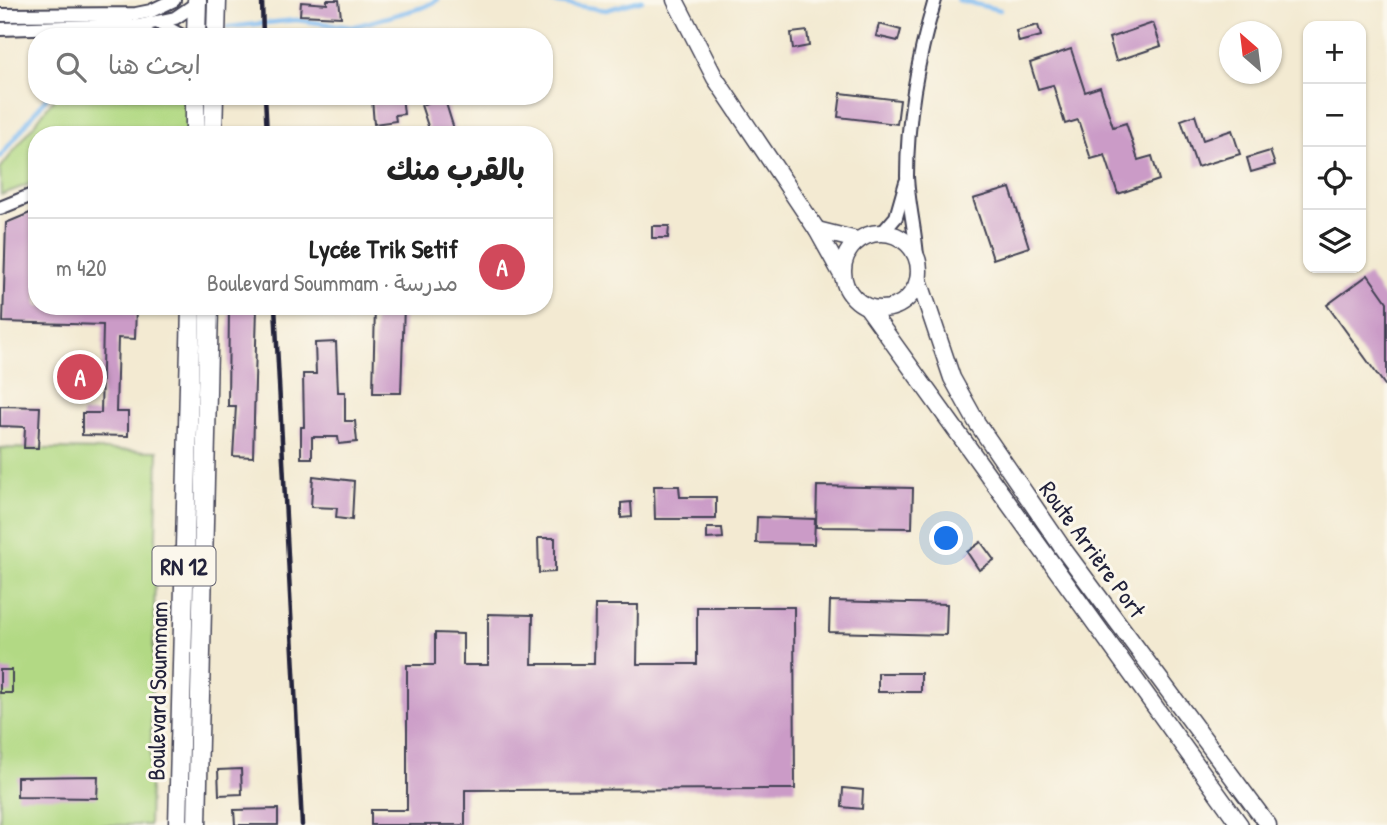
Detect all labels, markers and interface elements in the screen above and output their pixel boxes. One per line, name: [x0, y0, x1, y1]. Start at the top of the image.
north arrow: [1219, 21, 1282, 84]
map controls: [1303, 21, 1366, 273]
button: +: [1303, 21, 1366, 84]
search box: [28, 28, 553, 105]
text: ابحث هنا: [108, 47, 201, 82]
icon: search: [52, 48, 90, 86]
button: −: [1303, 84, 1366, 147]
button: locate: [1303, 147, 1366, 210]
text: بالقرب منك: [387, 149, 525, 189]
button: layers: [1303, 210, 1366, 273]
text: Lycée Trik Setif: [309, 231, 458, 266]
text: 420 m: [56, 252, 107, 283]
text: A: [496, 252, 508, 283]
text: مدرسة · Boulevard Soummam: [207, 267, 458, 298]
pin: A: [57, 351, 103, 403]
street label: Route Arrière Port: [1033, 474, 1154, 624]
your location: [929, 521, 963, 555]
road number: RN 12: [152, 546, 216, 586]
street label: Boulevard Soummam: [139, 601, 175, 781]

